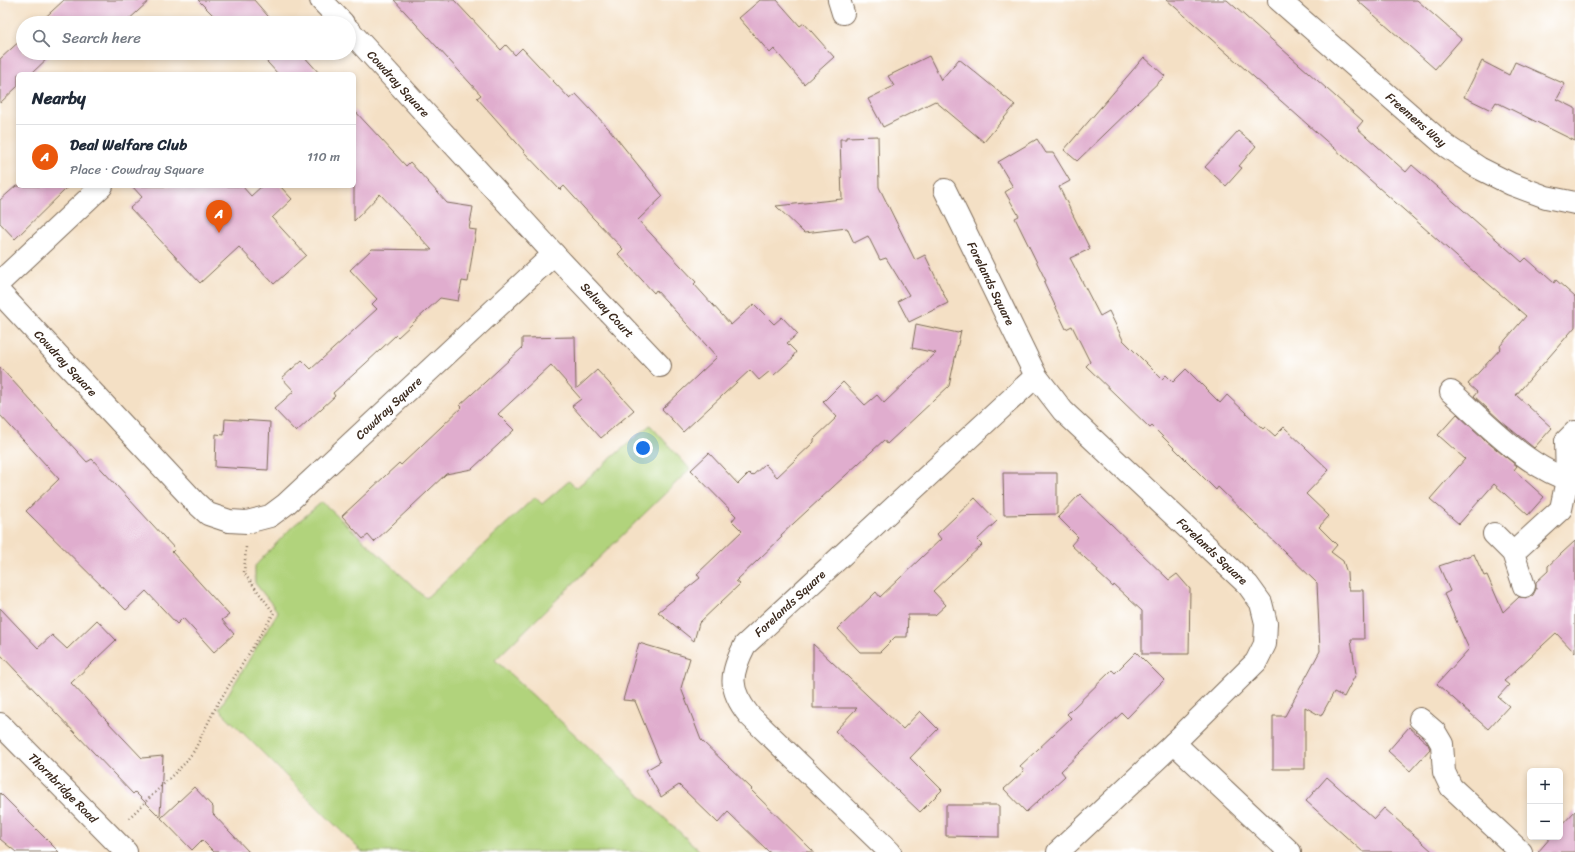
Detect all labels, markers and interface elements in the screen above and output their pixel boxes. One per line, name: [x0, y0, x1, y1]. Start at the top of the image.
search box: [16, 16, 356, 60]
text: Search here: [62, 25, 141, 51]
icon: search: [30, 27, 52, 49]
street label: Cowdray Square: [361, 45, 435, 123]
text: Nearby: [32, 83, 86, 113]
street label: Freemens Way: [1380, 87, 1452, 153]
text: Deal Welfare Club: [70, 132, 187, 158]
text: A: [41, 145, 49, 168]
text: 110 m: [307, 145, 340, 168]
text: Place · Cowdray Square: [70, 158, 204, 181]
pin: A: [206, 200, 232, 233]
street label: Forelands Square: [961, 238, 1021, 329]
street label: Selway Court: [575, 277, 639, 343]
street label: Cowdray Square: [28, 324, 103, 402]
street label: Cowdray Square: [350, 371, 428, 445]
your location: [633, 438, 653, 458]
street label: Forelands Square: [1171, 512, 1253, 591]
street label: Forelands Square: [749, 564, 831, 643]
street label: Thornbridge Road: [23, 747, 104, 829]
map controls: [1527, 768, 1563, 840]
button: +: [1527, 768, 1563, 804]
button: −: [1527, 804, 1563, 840]

